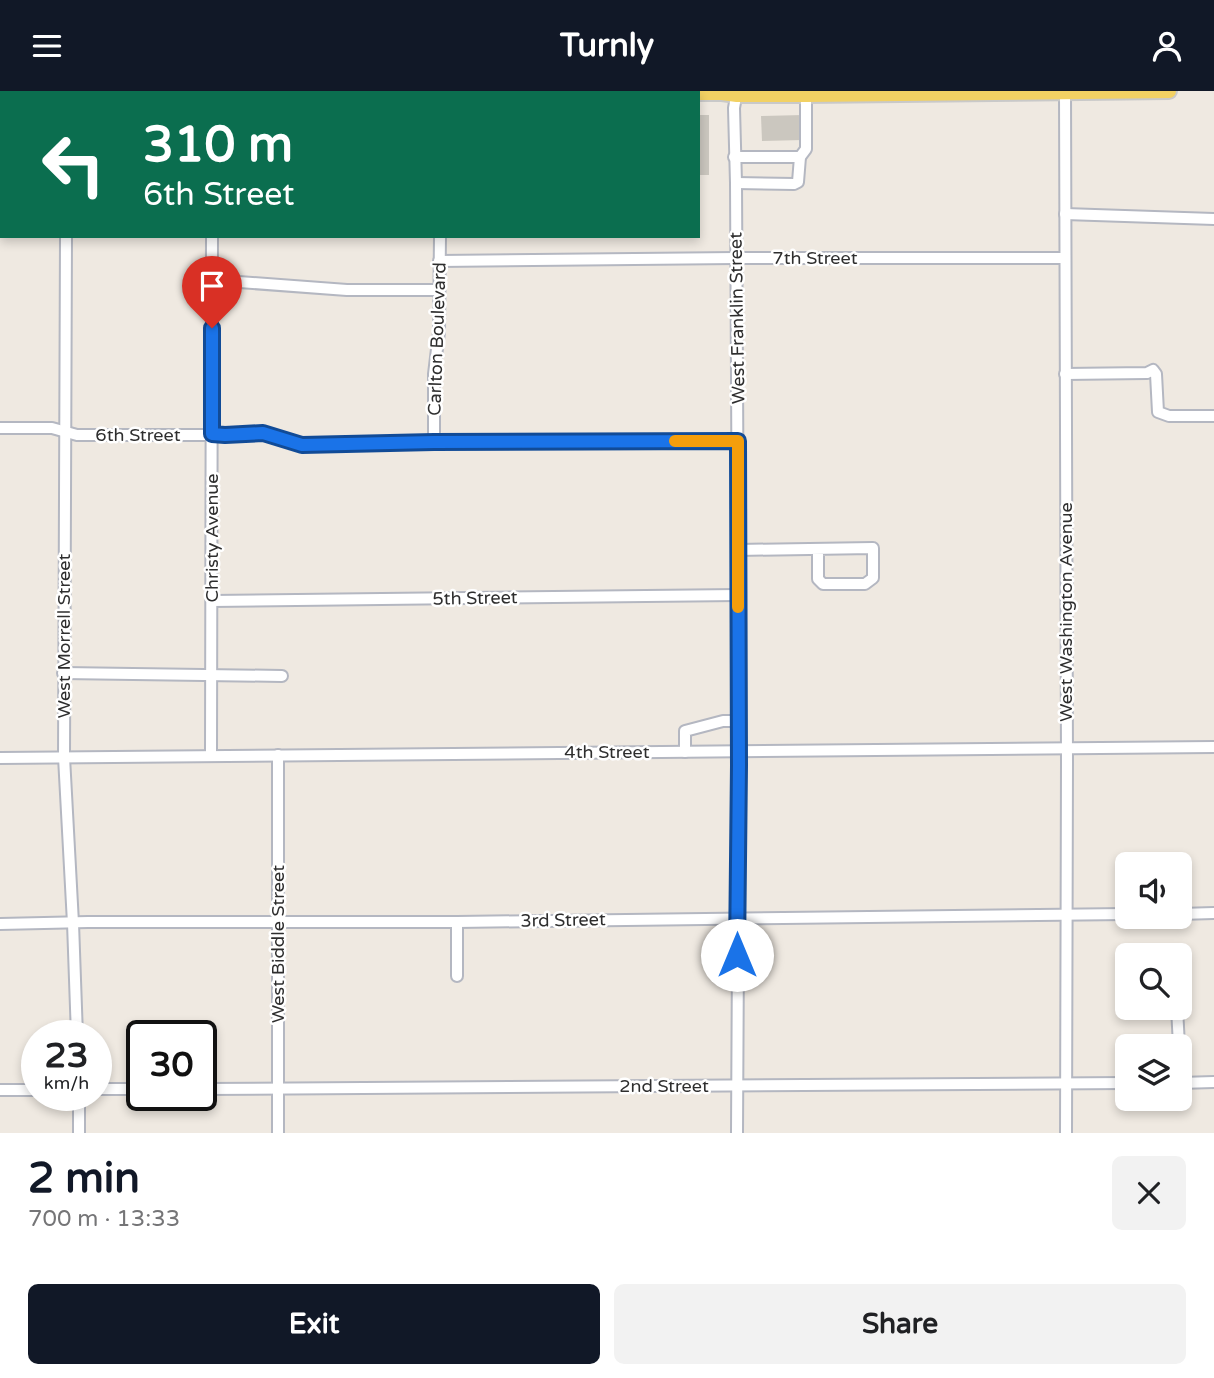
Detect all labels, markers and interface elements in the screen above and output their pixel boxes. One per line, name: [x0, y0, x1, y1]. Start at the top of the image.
icon: menu: [28, 27, 66, 65]
text: Turnly: [560, 27, 654, 65]
icon: person: [1148, 27, 1186, 65]
text: 310 m: [143, 116, 293, 175]
icon: left: [28, 119, 119, 210]
text: 6th Street: [143, 176, 295, 214]
street label: West Franklin Street: [724, 232, 749, 404]
street label: 7th Street: [772, 247, 858, 269]
pin: [182, 256, 242, 328]
street label: Carlton Boulevard: [423, 262, 451, 416]
icon: arrive: [193, 267, 231, 305]
street label: 6th Street: [95, 424, 181, 446]
street label: Christy Avenue: [201, 474, 223, 602]
street label: West Washington Avenue: [1055, 502, 1077, 722]
street label: West Morrell Street: [53, 554, 75, 718]
street label: 5th Street: [432, 586, 518, 610]
street label: 4th Street: [564, 741, 650, 763]
map controls: [1115, 852, 1192, 1111]
button: sound: [1115, 852, 1192, 929]
street label: West Biddle Street: [267, 865, 289, 1023]
street label: 3rd Street: [520, 908, 606, 932]
position arrow: [700, 918, 774, 992]
button: search: [1115, 943, 1192, 1020]
speed limit sign: 30: [126, 1020, 217, 1111]
button: layers: [1115, 1034, 1192, 1111]
text: 23: [45, 1035, 88, 1077]
text: km/h: [44, 1072, 89, 1094]
street label: 2nd Street: [619, 1075, 709, 1097]
text: 2 min: [28, 1153, 140, 1204]
button: close: [1112, 1156, 1186, 1230]
text: 700 m · 13:33: [28, 1205, 180, 1233]
button: Exit: [28, 1284, 600, 1364]
button: Share: [614, 1284, 1186, 1364]

